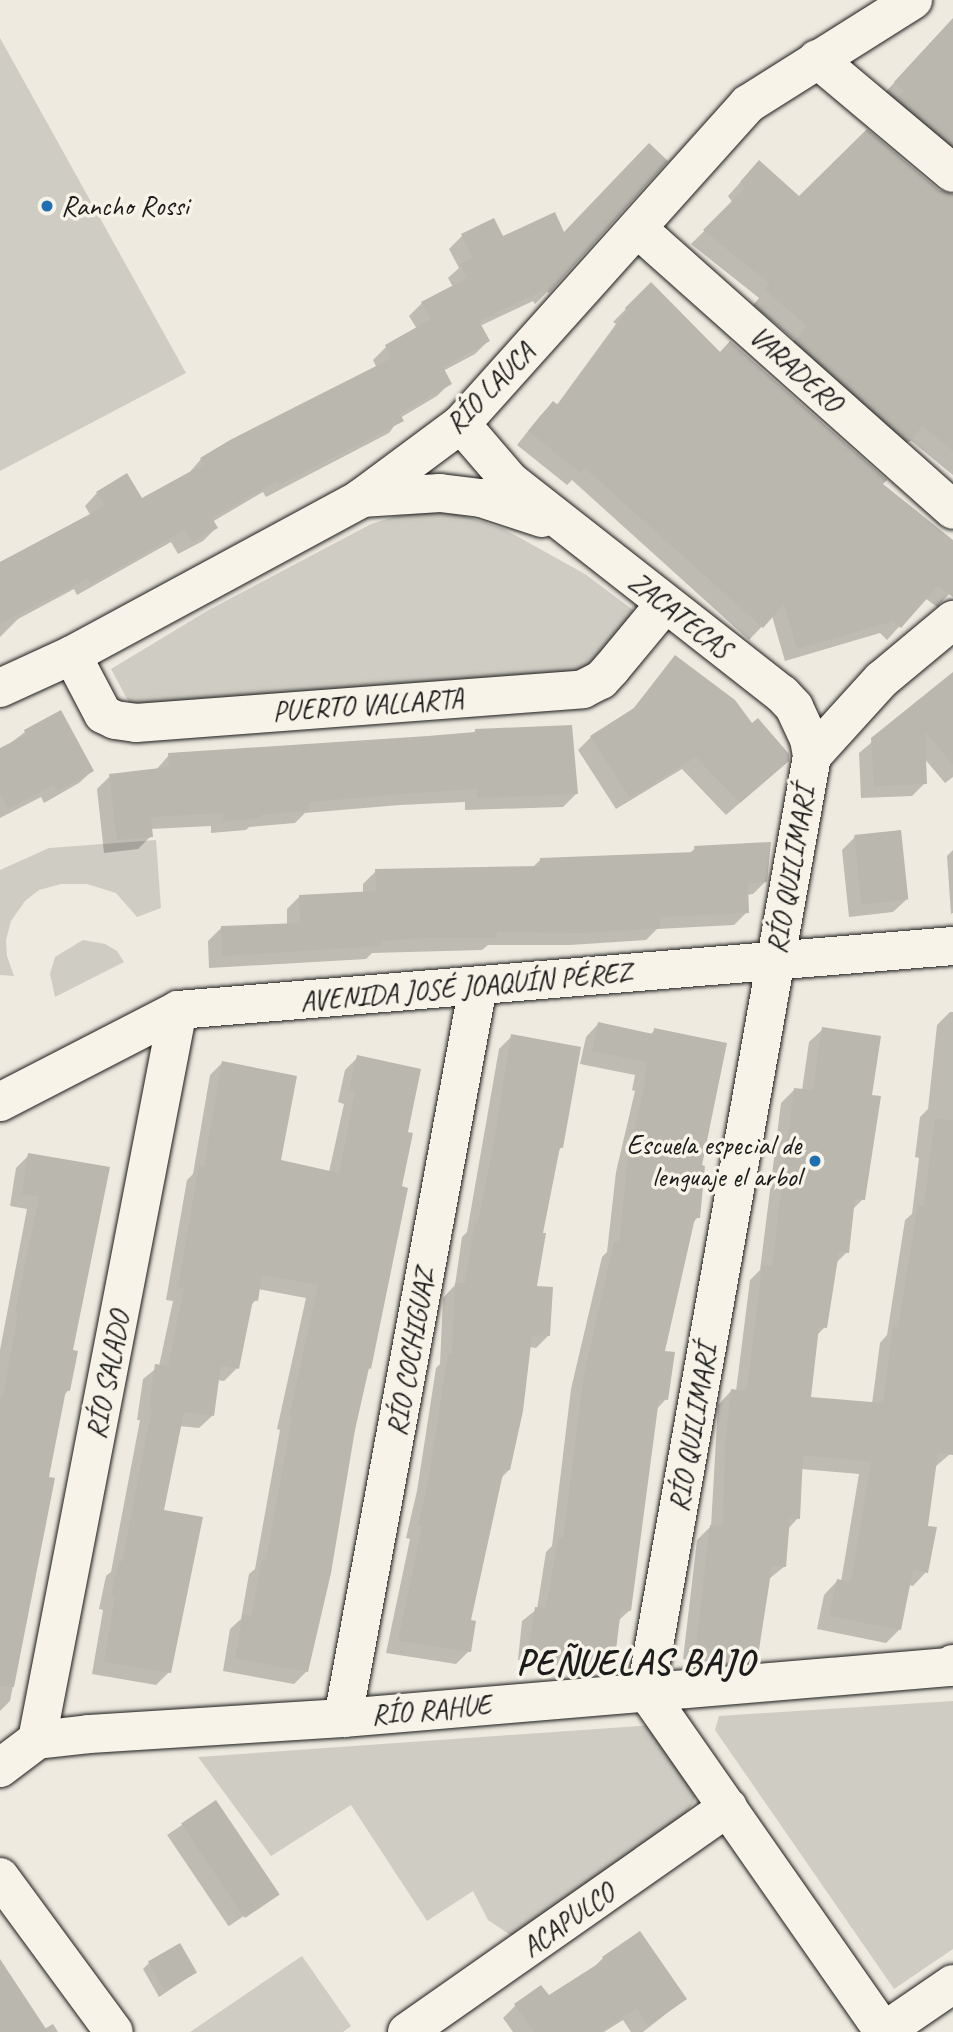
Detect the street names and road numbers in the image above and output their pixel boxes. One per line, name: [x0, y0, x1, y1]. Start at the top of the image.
street label: VARADERO: [743, 319, 849, 419]
street label: RÍO LAUCA: [439, 336, 541, 440]
street label: ZACATECAS: [622, 564, 738, 666]
street label: PUERTO VALLARTA: [271, 682, 465, 728]
street label: RÍO QUILIMARÍ: [760, 784, 822, 956]
street label: AVENIDA JOSÉ JOAQUÍN PÉREZ: [299, 956, 633, 1018]
street label: RÍO COCHIGUAZ: [380, 1266, 442, 1438]
street label: RÍO SALADO: [79, 1308, 137, 1442]
street label: RÍO QUILIMARÍ: [662, 1342, 724, 1514]
street label: RÍO RAHUE: [370, 1688, 492, 1732]
street label: ACAPULCO: [515, 1876, 621, 1964]

